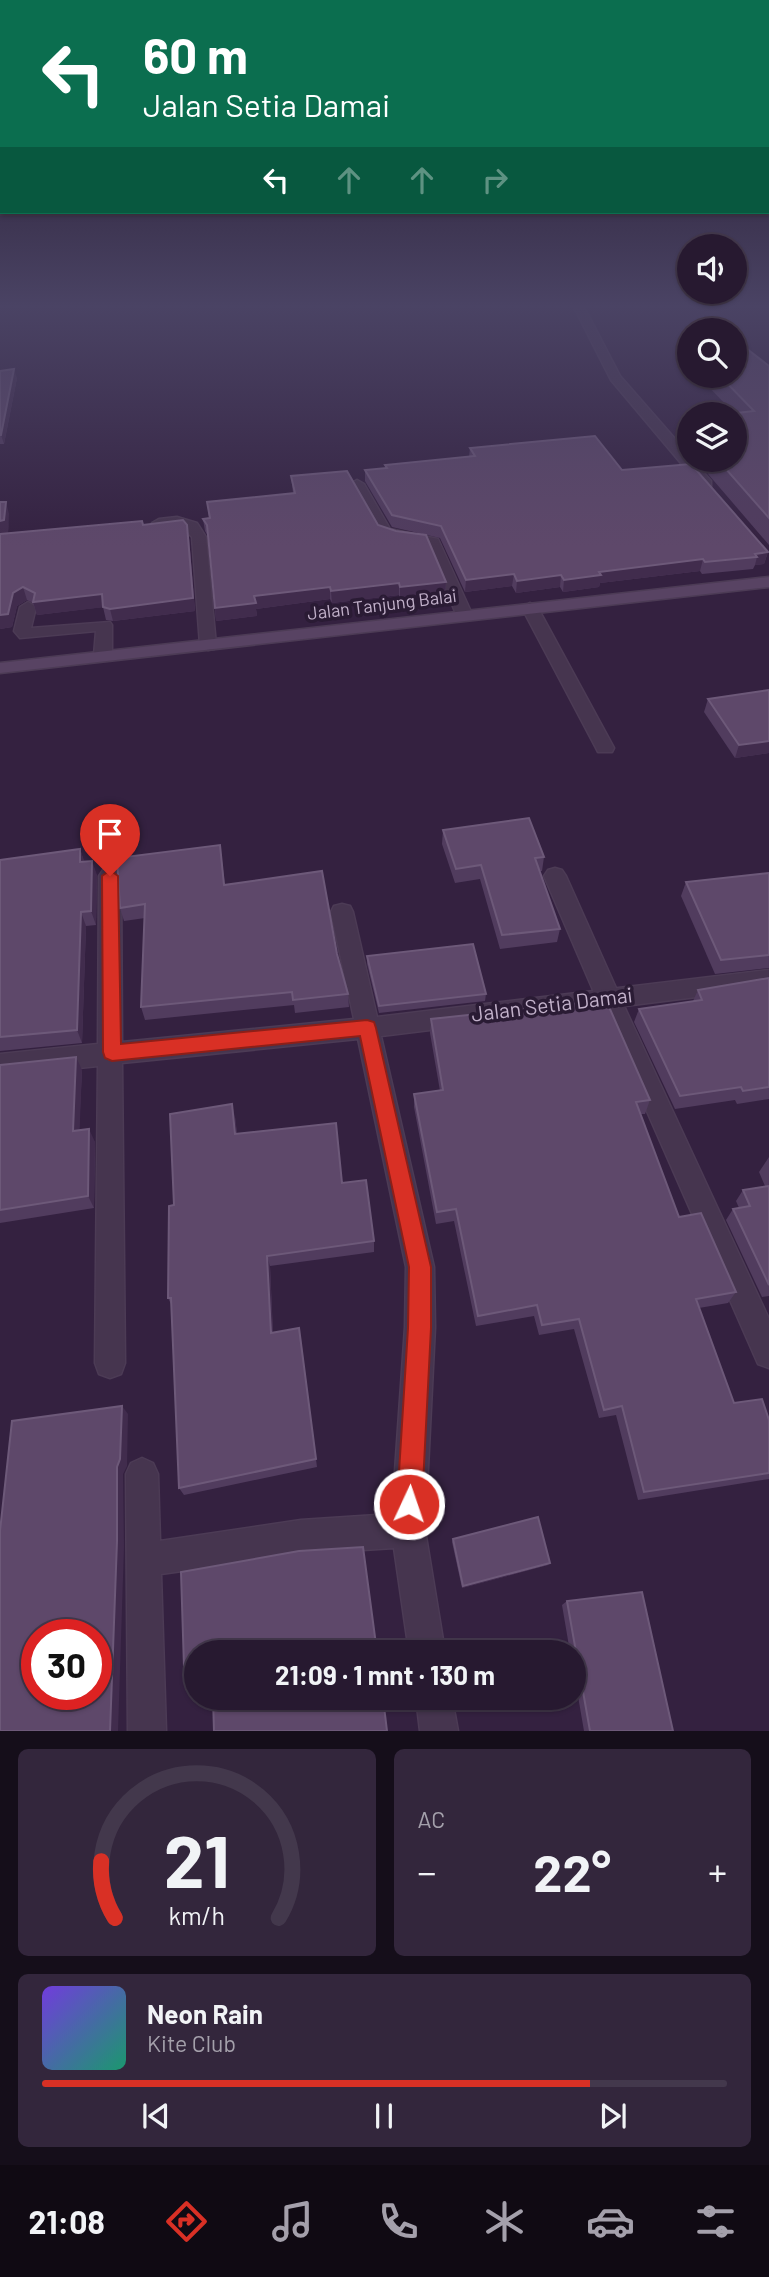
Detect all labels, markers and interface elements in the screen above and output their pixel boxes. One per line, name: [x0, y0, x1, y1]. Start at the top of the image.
text: 60 m: [143, 25, 248, 84]
icon: left: [28, 28, 119, 119]
text: Jalan Setia Damai: [143, 85, 390, 123]
icon: left: [257, 161, 295, 199]
icon: ahead: [330, 161, 368, 199]
icon: ahead: [403, 161, 441, 199]
icon: right: [476, 161, 514, 199]
map controls: [677, 234, 747, 472]
button: sound: [677, 234, 747, 304]
button: search: [677, 318, 747, 388]
button: layers: [677, 402, 747, 472]
street label: Jalan Tanjung Balai: [306, 584, 458, 624]
pin: [80, 804, 140, 876]
icon: arrive: [91, 815, 129, 853]
street label: Jalan Setia Damai: [470, 981, 634, 1026]
position arrow: [372, 1467, 446, 1541]
speed limit sign: 30: [21, 1619, 112, 1710]
text: 21:09 · 1 mnt · 130 m: [275, 1659, 495, 1690]
text: AC: [418, 1805, 445, 1833]
text: 21: [164, 1816, 230, 1904]
text: 22°: [533, 1840, 611, 1902]
text: −: [418, 1848, 437, 1894]
text: +: [708, 1848, 727, 1894]
text: km/h: [168, 1900, 225, 1930]
text: Neon Rain: [147, 1998, 263, 2029]
text: Kite Club: [147, 2029, 236, 2057]
icon: previous: [137, 2097, 175, 2135]
icon: pause: [365, 2097, 403, 2135]
icon: next: [594, 2097, 632, 2135]
icon: directions: [162, 2197, 211, 2246]
icon: music: [268, 2197, 317, 2246]
icon: phone: [374, 2197, 423, 2246]
icon: climate: [480, 2197, 529, 2246]
icon: car: [586, 2197, 635, 2246]
icon: filters: [691, 2197, 740, 2246]
text: 21:08: [28, 2202, 105, 2240]

